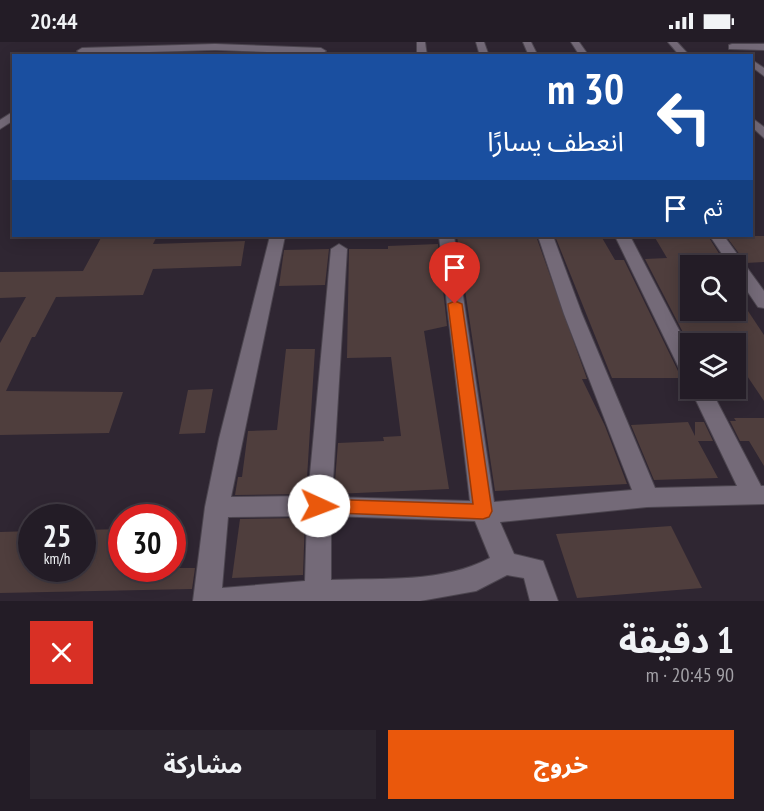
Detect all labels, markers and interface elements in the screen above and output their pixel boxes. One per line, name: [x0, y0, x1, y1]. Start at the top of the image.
text: 20:44: [30, 7, 78, 35]
text: 30 m: [547, 61, 624, 116]
icon: left: [645, 78, 723, 156]
text: انعطف يسارًا: [487, 124, 624, 158]
icon: arrive: [659, 192, 692, 225]
text: ثم: [704, 194, 723, 222]
pin: [429, 242, 480, 304]
icon: arrive: [438, 251, 471, 284]
map controls: [680, 255, 746, 399]
button: search: [680, 255, 746, 321]
button: layers: [680, 333, 746, 399]
position arrow: [287, 474, 351, 538]
speed limit sign: 30: [108, 504, 186, 582]
text: 25: [43, 516, 71, 555]
text: km/h: [44, 549, 70, 568]
text: 1 دقيقة: [619, 616, 734, 663]
button: close: [30, 621, 93, 684]
text: 90 m · 20:45: [646, 662, 734, 688]
button: مشاركة: [30, 730, 376, 799]
button: خروج: [388, 730, 734, 799]

